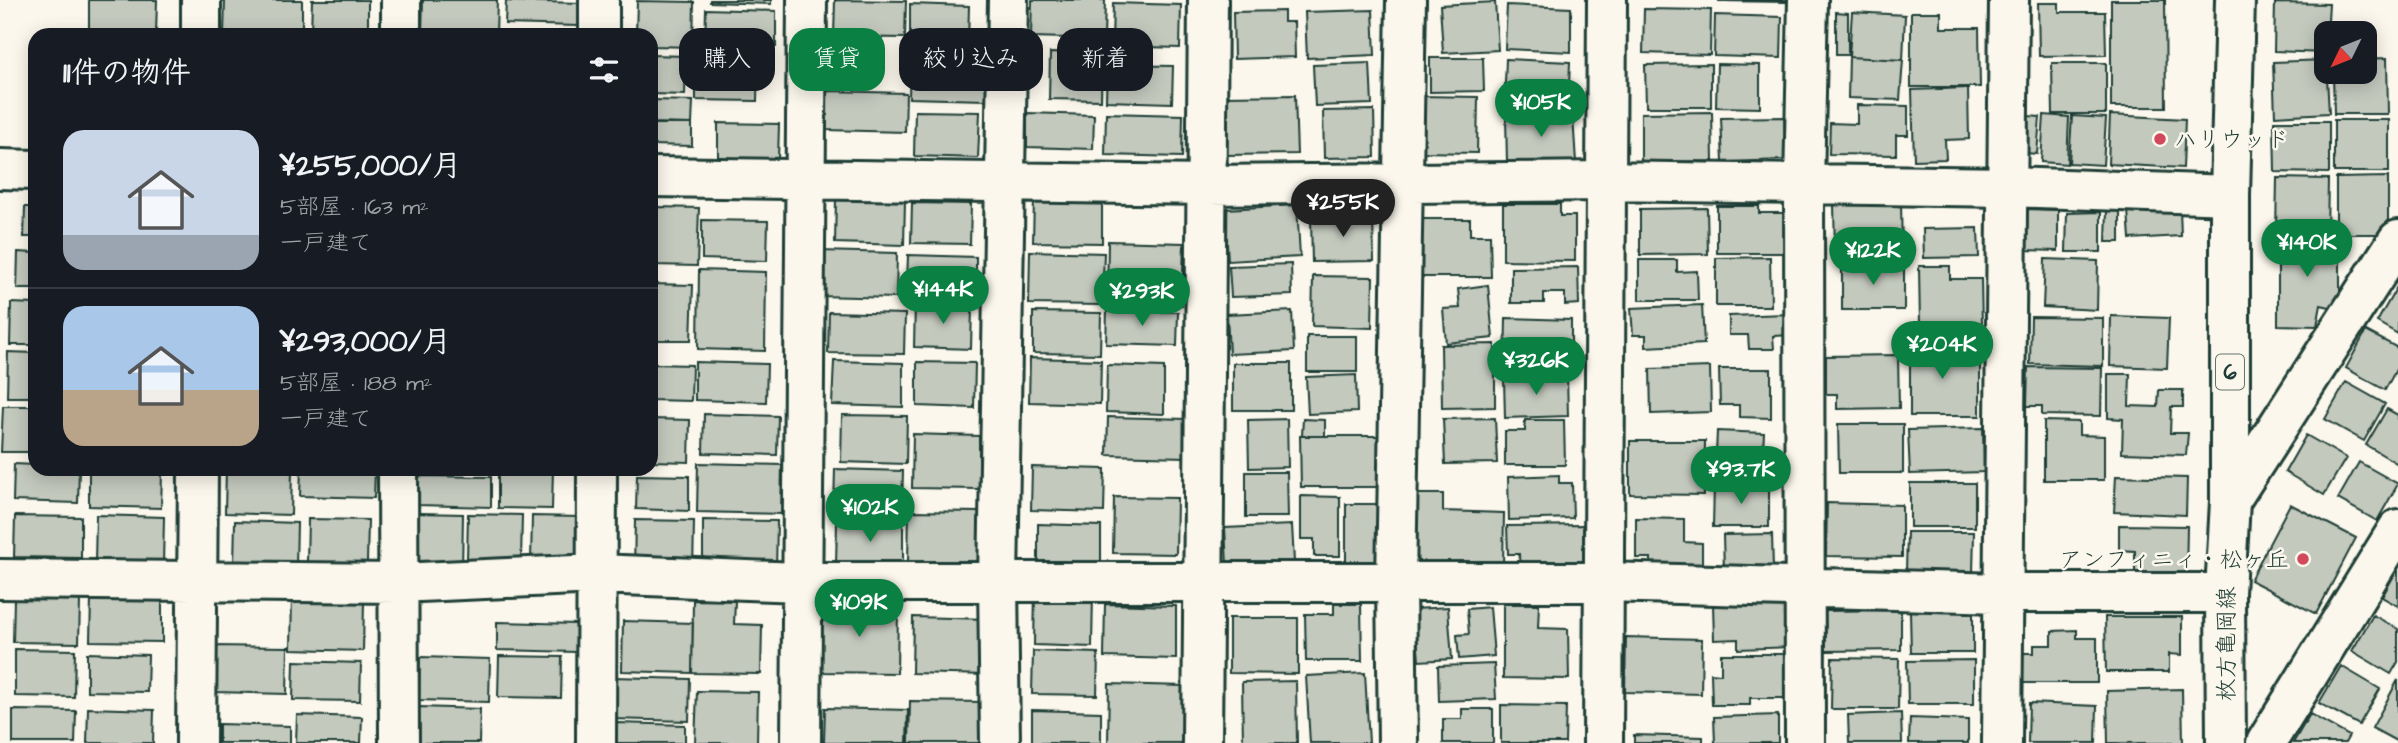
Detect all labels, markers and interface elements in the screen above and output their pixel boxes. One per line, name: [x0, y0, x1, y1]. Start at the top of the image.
north arrow: [2314, 21, 2376, 84]
map controls: [2314, 21, 2377, 84]
chip: 購入: [679, 28, 775, 91]
chip: 賃貸: [789, 28, 885, 91]
chip: 絞り込み: [899, 28, 1043, 91]
chip: 新着: [1057, 28, 1153, 91]
icon: filters: [585, 51, 623, 89]
text: 11件の物件: [63, 52, 191, 94]
pin: ¥105K: [1492, 80, 1590, 139]
text: ¥105K: [1511, 86, 1571, 118]
place label: ハリウッド: [2174, 124, 2289, 156]
marker: ハリウッド: [2152, 131, 2168, 147]
text: ¥255,000/月: [280, 145, 461, 187]
icon: home: [119, 158, 203, 242]
pin: ¥255K: [1294, 180, 1392, 239]
text: ¥255K: [1307, 186, 1379, 218]
text: 5部屋 · 163 m²: [280, 191, 429, 223]
pin: ¥140K: [2258, 219, 2356, 279]
text: ¥140K: [2277, 226, 2337, 258]
text: 一戸建て: [280, 227, 372, 259]
pin: ¥122K: [1824, 228, 1922, 287]
text: ¥122K: [1845, 234, 1901, 266]
pin: ¥144K: [894, 266, 992, 326]
pin: ¥293K: [1093, 268, 1191, 328]
text: ¥144K: [913, 273, 973, 305]
text: ¥293K: [1110, 275, 1174, 307]
text: ¥293,000/月: [280, 321, 451, 363]
pin: ¥204K: [1893, 322, 1991, 381]
text: ¥204K: [1907, 328, 1977, 360]
icon: home: [119, 334, 203, 418]
pin: ¥326K: [1487, 338, 1585, 397]
text: ¥326K: [1503, 344, 1569, 376]
road number: 6: [2216, 354, 2244, 390]
text: 5部屋 · 188 m²: [280, 367, 432, 399]
text: 一戸建て: [280, 403, 372, 435]
pin: ¥93.7K: [1684, 447, 1798, 506]
text: ¥93.7K: [1707, 453, 1775, 485]
pin: ¥102K: [821, 484, 919, 544]
text: ¥102K: [842, 491, 898, 523]
place label: アンフィニィ・松ヶ丘: [2059, 544, 2289, 576]
marker: アンフィニィ・松ヶ丘: [2295, 551, 2311, 567]
pin: ¥109K: [810, 580, 908, 639]
text: ¥109K: [831, 586, 887, 618]
street label: 枚方亀岡線: [2211, 587, 2243, 702]

